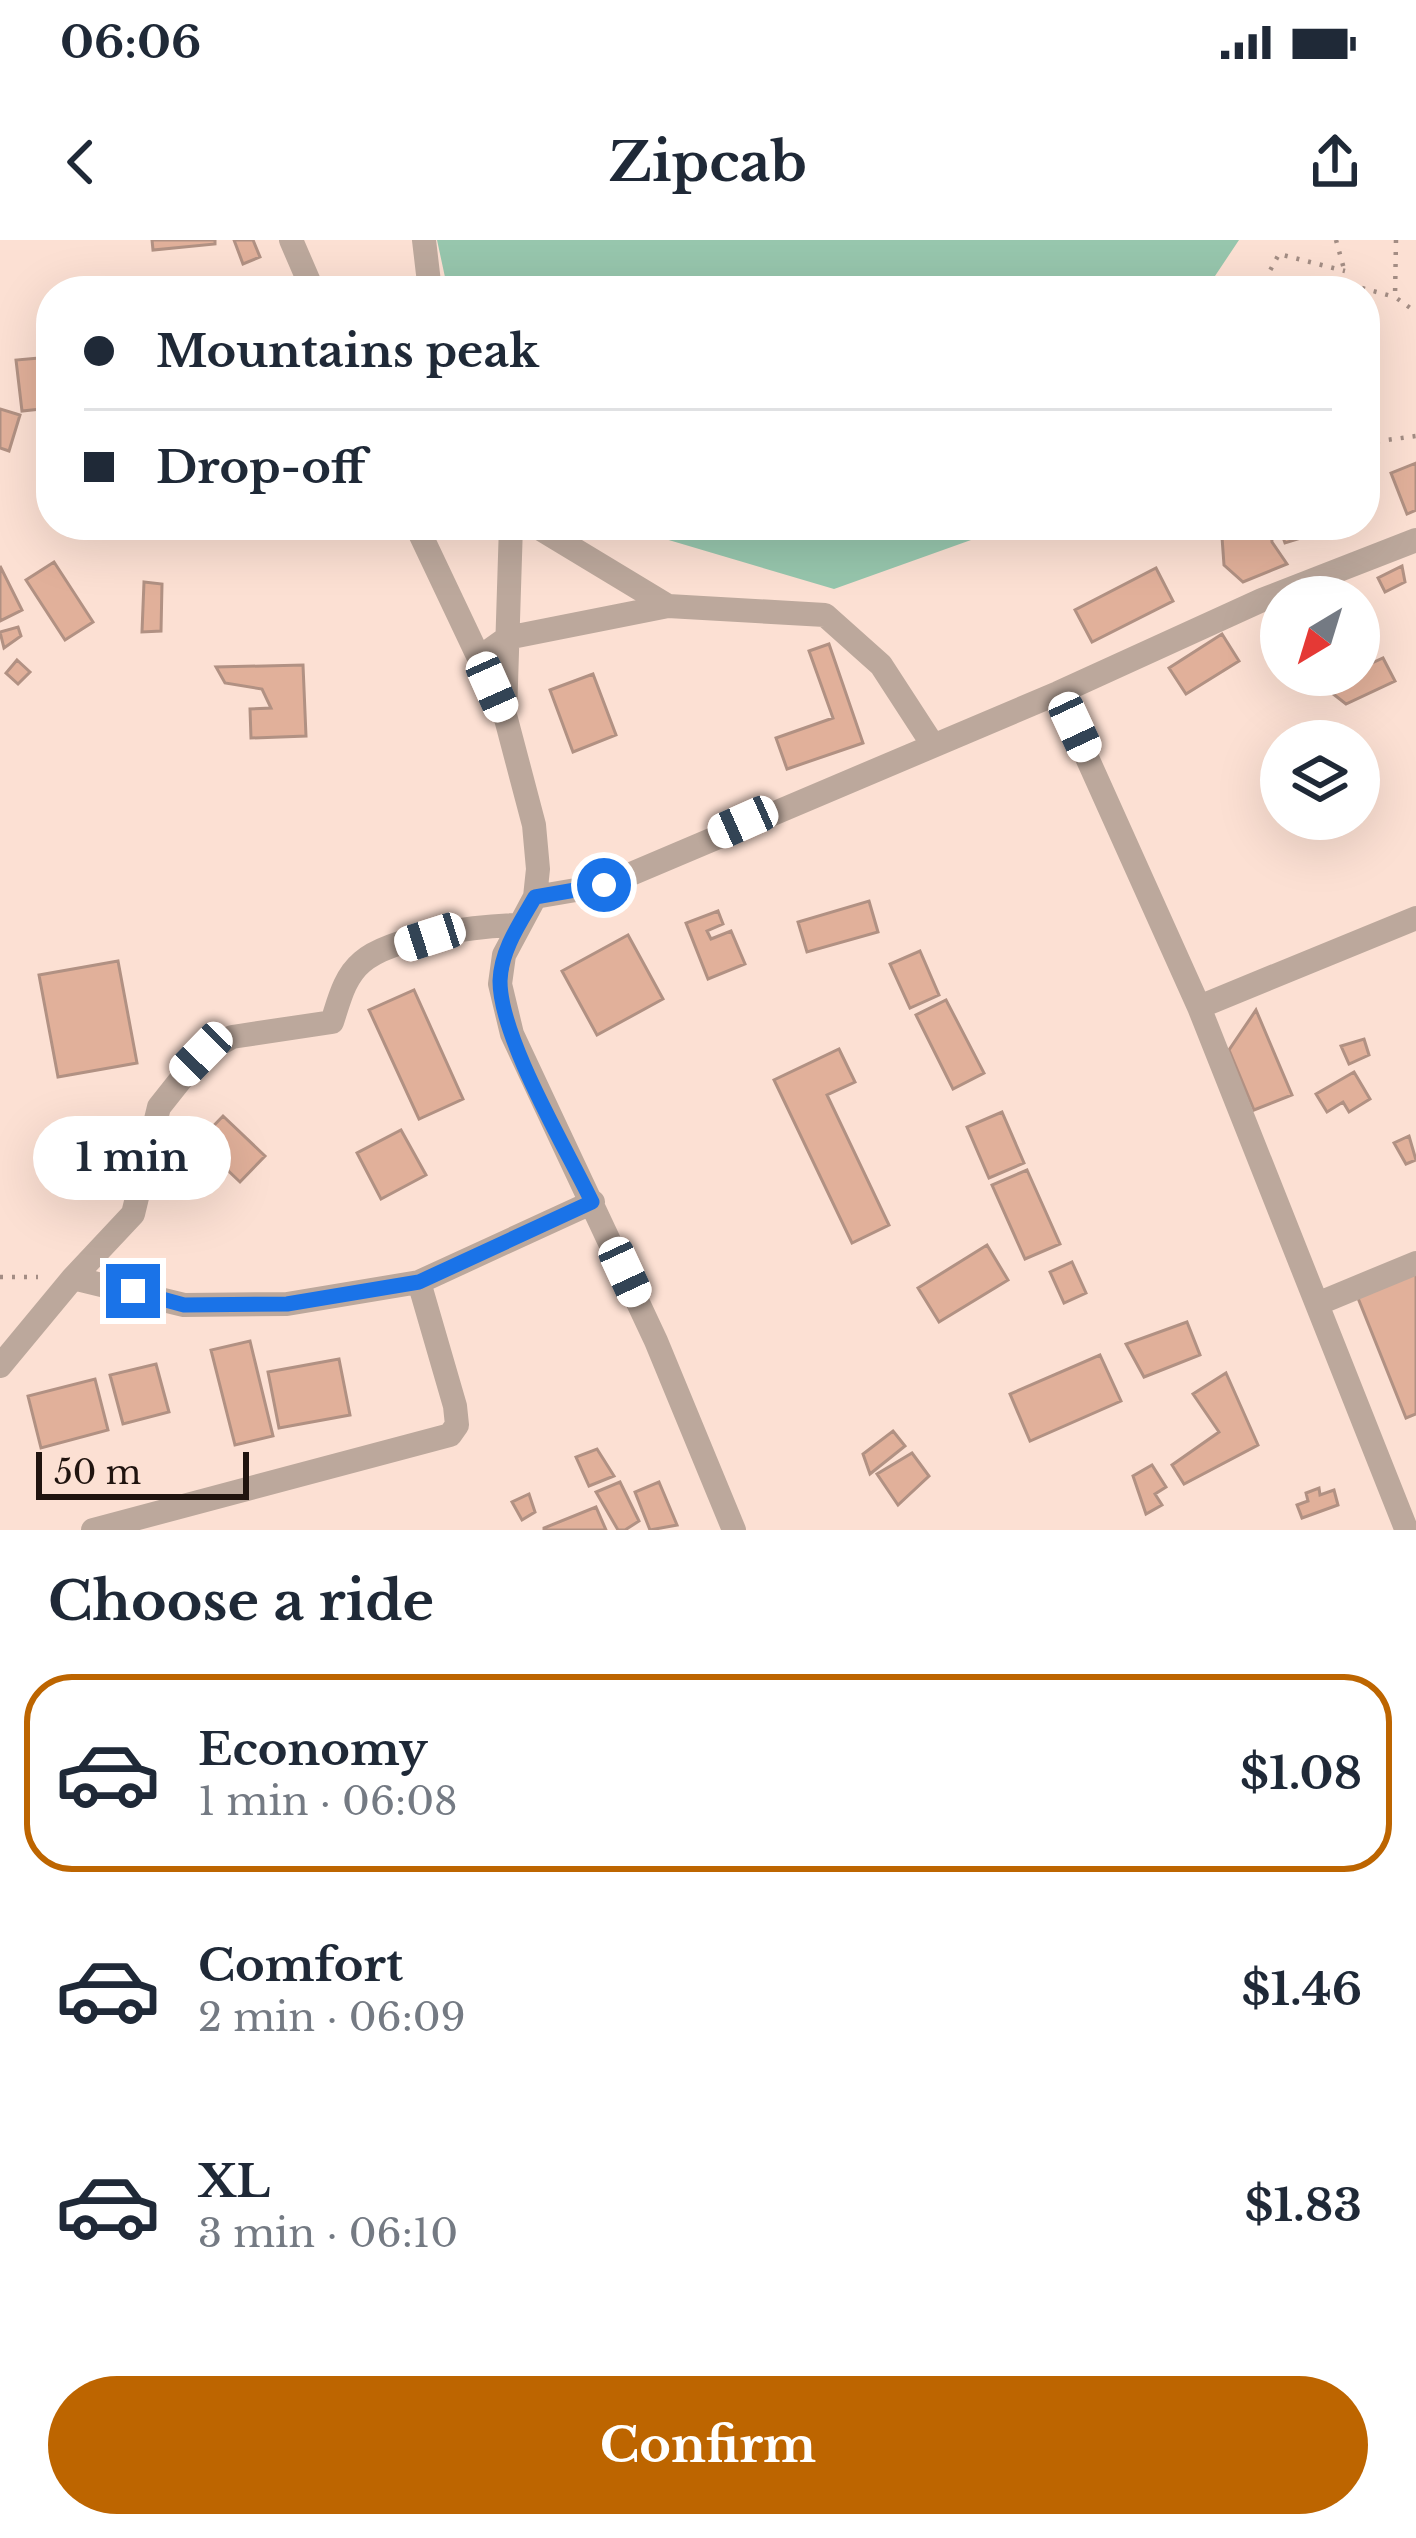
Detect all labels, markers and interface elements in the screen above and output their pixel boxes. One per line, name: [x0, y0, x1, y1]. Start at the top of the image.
text: 06:06: [60, 14, 201, 70]
icon: back: [48, 129, 114, 195]
text: Zipcab: [609, 129, 807, 196]
icon: share: [1302, 129, 1368, 195]
text: Mountains peak: [156, 323, 539, 379]
text: Drop-off: [156, 439, 366, 495]
north arrow: [1260, 576, 1380, 696]
map controls: [1260, 576, 1380, 840]
car: [461, 647, 523, 727]
car: [1043, 687, 1107, 767]
button: layers: [1260, 720, 1380, 840]
car: [703, 791, 783, 853]
route start: [577, 858, 631, 912]
car: [390, 909, 470, 965]
car: [163, 1016, 239, 1092]
callout: 1 min: [34, 1117, 232, 1201]
text: 1 min: [76, 1133, 188, 1182]
car: [593, 1232, 657, 1312]
route end: [106, 1264, 160, 1318]
scale bar: [36, 1446, 249, 1499]
text: 50 m: [54, 1452, 141, 1493]
text: Choose a ride: [48, 1568, 434, 1635]
icon: car: [54, 1719, 162, 1827]
text: Economy: [198, 1721, 428, 1777]
text: $1.08: [1240, 1745, 1362, 1801]
text: 1 min · 06:08: [198, 1777, 458, 1826]
icon: car: [54, 1935, 162, 2043]
text: Comfort: [198, 1937, 403, 1993]
text: $1.46: [1241, 1961, 1362, 2017]
text: 2 min · 06:09: [198, 1993, 466, 2042]
icon: car: [54, 2151, 162, 2259]
text: XL: [198, 2153, 270, 2209]
text: $1.83: [1244, 2177, 1362, 2233]
text: 3 min · 06:10: [198, 2209, 458, 2258]
button: Confirm: [48, 2376, 1368, 2514]

